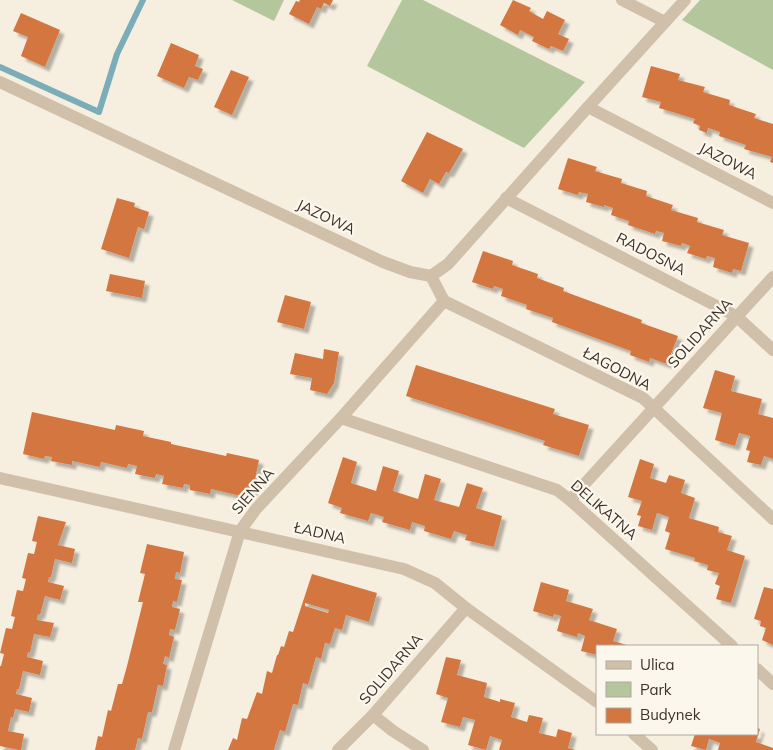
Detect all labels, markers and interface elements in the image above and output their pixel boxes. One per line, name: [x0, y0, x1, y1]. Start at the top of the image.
street label: JAZOWA: [696, 138, 760, 183]
street label: JAZOWA: [294, 195, 359, 238]
street label: RADOSNA: [613, 228, 689, 279]
street label: SOLIDARNA: [663, 294, 736, 372]
street label: ŁAGODNA: [579, 342, 655, 394]
street label: SIENNA: [227, 463, 278, 518]
street label: DELIKATNA: [567, 475, 642, 544]
street label: ŁADNA: [291, 517, 348, 548]
street label: SOLIDARNA: [355, 629, 427, 708]
legend: [596, 645, 758, 735]
text: Ulica: [640, 655, 674, 674]
text: Park: [640, 680, 672, 699]
text: Budynek: [640, 705, 701, 724]

